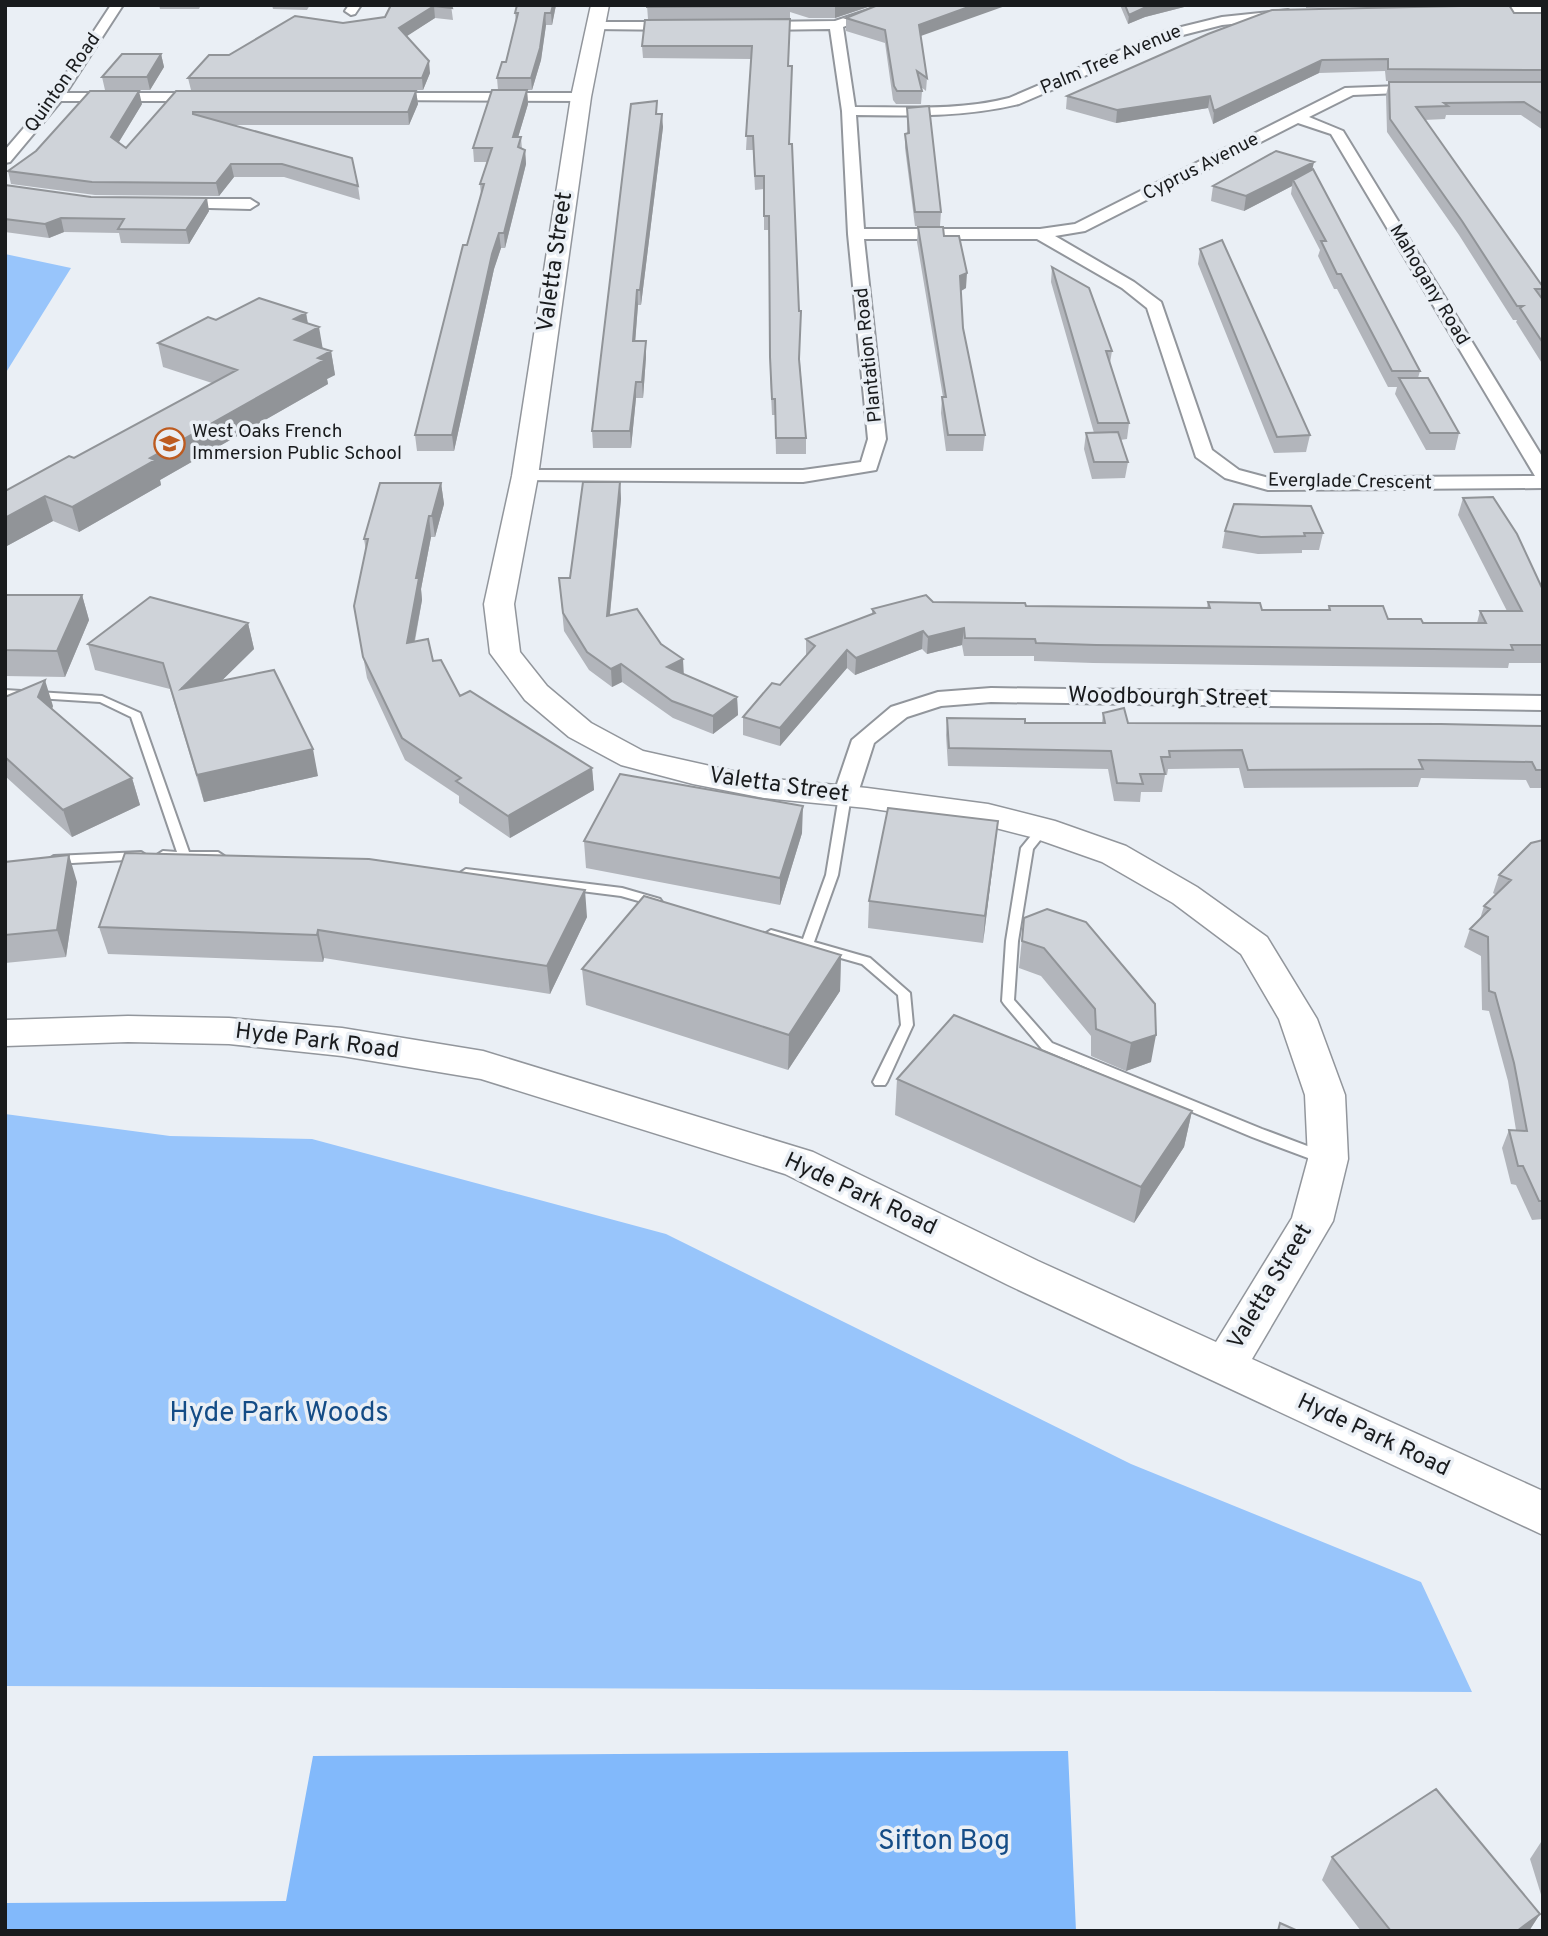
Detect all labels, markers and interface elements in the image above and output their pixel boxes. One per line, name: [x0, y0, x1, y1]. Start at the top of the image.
street label: Palm Tree Avenue: [1037, 20, 1185, 100]
street label: Quinton Road: [20, 28, 106, 138]
street label: Cyprus Avenue: [1139, 127, 1263, 207]
street label: Valetta Street: [532, 190, 580, 334]
street label: Mahogany Road: [1383, 220, 1475, 350]
street label: Plantation Road: [850, 286, 888, 424]
place label: West Oaks French Immersion Public School: [192, 420, 402, 466]
school or university icon: West Oaks French Immersion Public School: [152, 426, 186, 460]
street label: Everglade Crescent: [1268, 469, 1432, 495]
street label: Woodbourgh Street: [1068, 682, 1268, 714]
street label: Valetta Street: [707, 762, 851, 810]
street label: Hyde Park Road: [233, 1018, 401, 1066]
street label: Hyde Park Road: [779, 1147, 941, 1243]
street label: Valetta Street: [1222, 1219, 1320, 1355]
street label: Hyde Park Road: [1292, 1388, 1454, 1484]
park label: Hyde Park Woods: [169, 1396, 389, 1432]
park label: Sifton Bog: [878, 1824, 1010, 1860]

